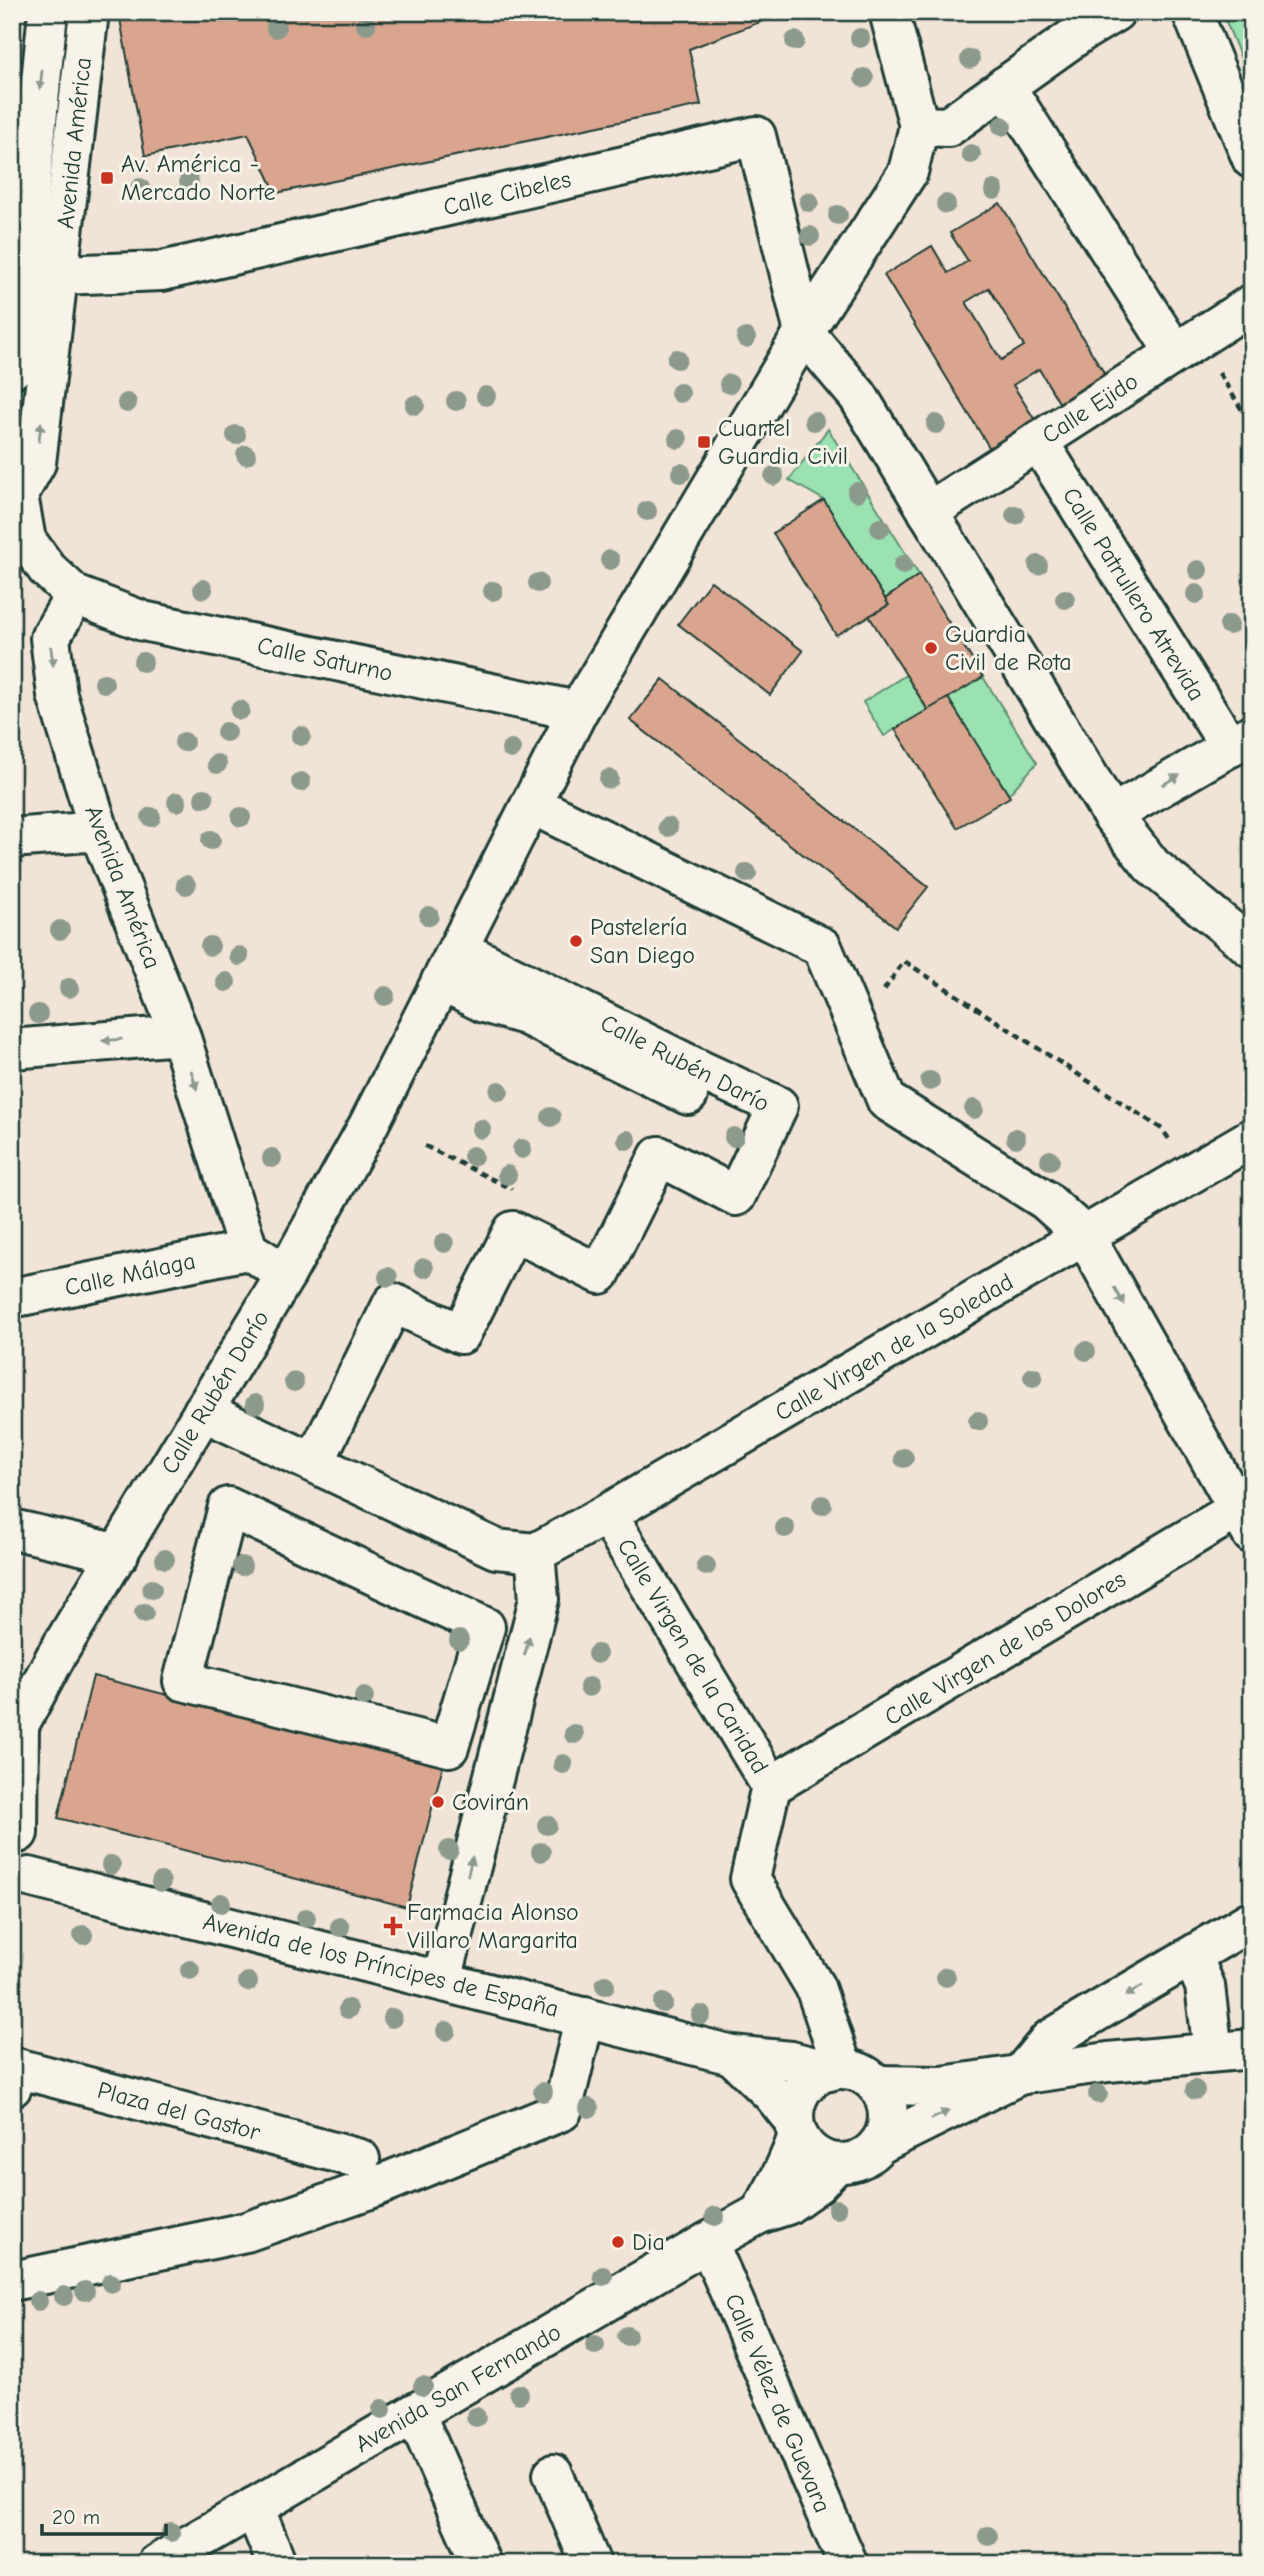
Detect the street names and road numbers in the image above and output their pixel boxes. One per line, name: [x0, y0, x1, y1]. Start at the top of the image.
street label: Avenida América: [51, 56, 97, 230]
street label: Calle Cibeles: [441, 165, 573, 221]
street label: Calle Ejido: [1037, 367, 1143, 449]
street label: Calle Patrullero Atrevida: [1057, 482, 1211, 706]
street label: Calle Saturno: [255, 631, 395, 687]
street label: Avenida América: [79, 802, 167, 972]
street label: Calle Rubén Darío: [596, 1008, 774, 1118]
street label: Calle Málaga: [62, 1246, 198, 1302]
street label: Calle Virgen de la Soledad: [770, 1267, 1018, 1427]
street label: Calle Rubén Darío: [155, 1305, 275, 1479]
street label: Calle Virgen de la Caridad: [612, 1533, 774, 1779]
street label: Calle Virgen de los Dolores: [879, 1565, 1131, 1731]
street label: Avenida de los Príncipes de España: [200, 1907, 562, 2023]
street label: Plaza del Gastor: [95, 2076, 264, 2146]
street label: Calle Vélez de Guevara: [719, 2289, 837, 2517]
street label: Avenida San Fernando: [350, 2318, 566, 2458]

